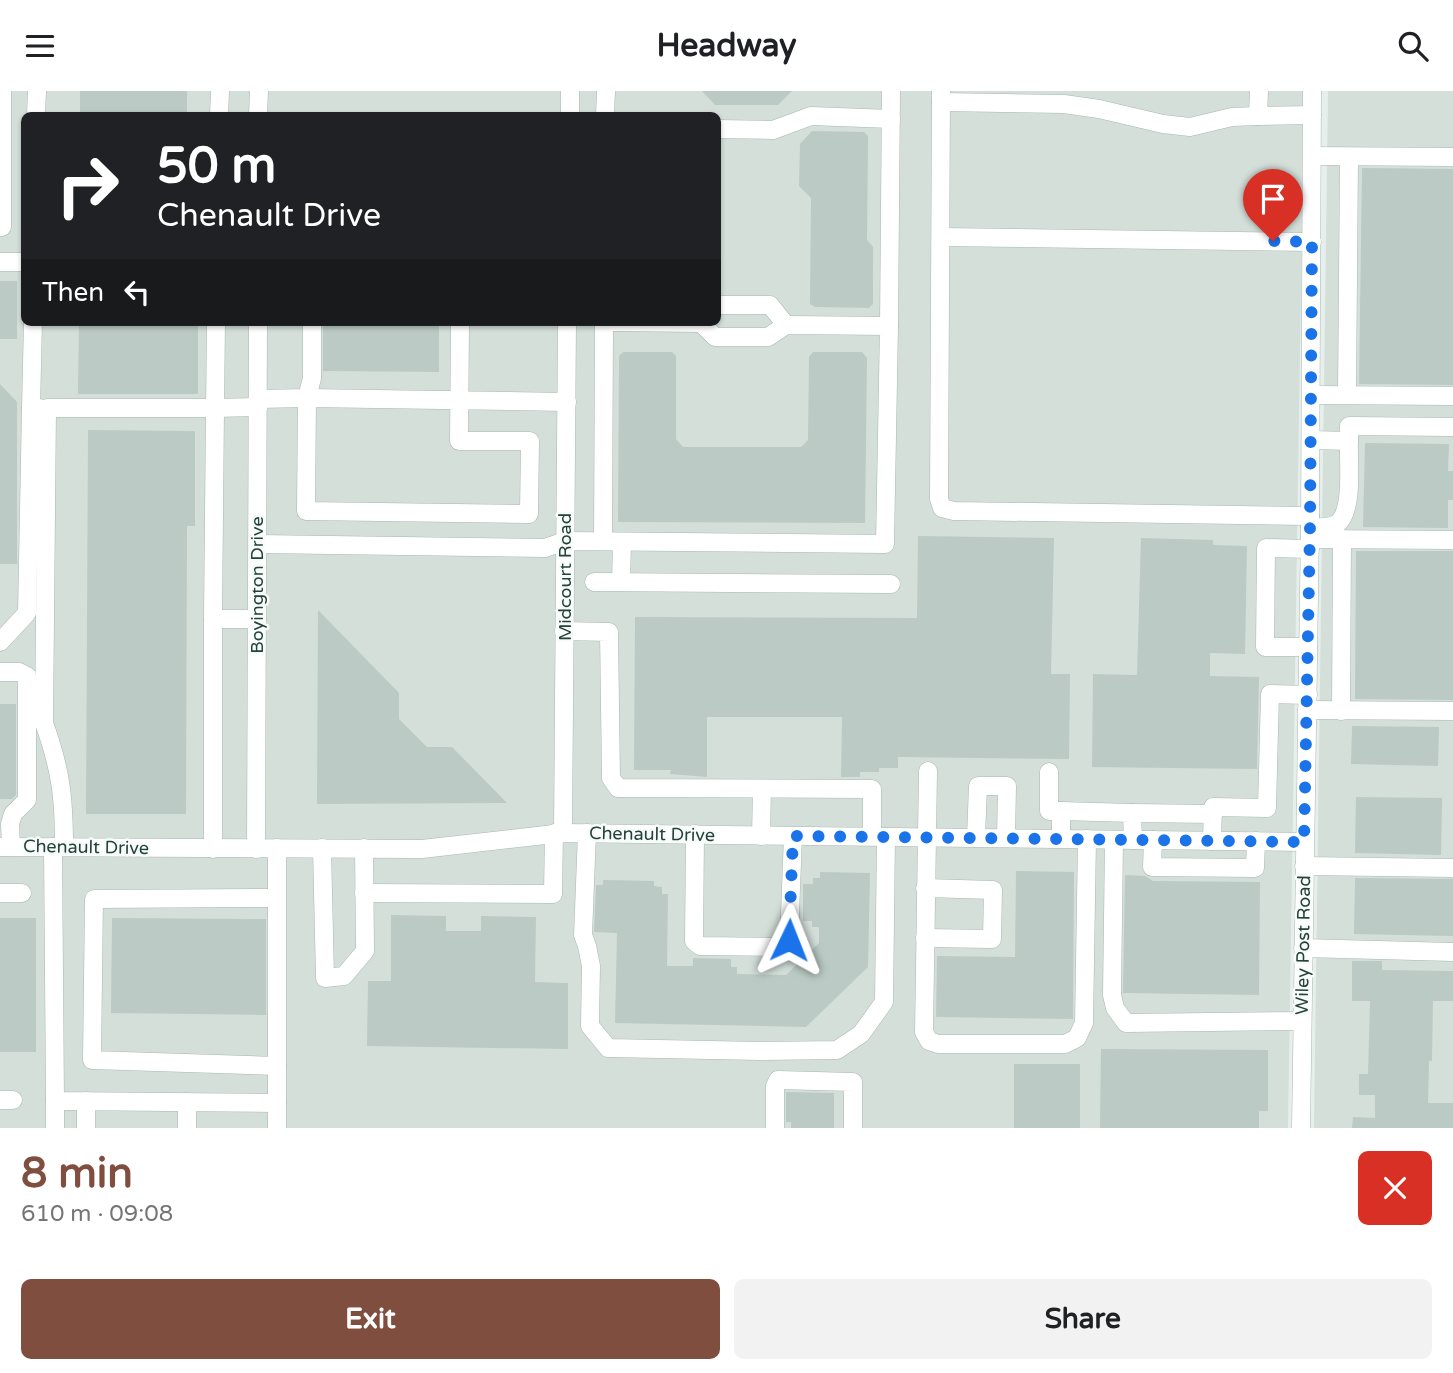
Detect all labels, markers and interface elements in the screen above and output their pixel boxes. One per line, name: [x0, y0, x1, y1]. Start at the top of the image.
icon: menu: [21, 27, 59, 65]
text: Headway: [656, 27, 797, 65]
icon: search: [1394, 27, 1432, 65]
text: 50 m: [157, 137, 276, 196]
icon: right: [42, 140, 133, 231]
pin: [1243, 169, 1303, 241]
icon: arrive: [1254, 180, 1292, 218]
text: Chenault Drive: [157, 197, 381, 235]
icon: left: [118, 273, 156, 311]
text: Then: [42, 277, 104, 308]
street label: Midcourt Road: [554, 513, 576, 641]
street label: Boyington Drive: [246, 516, 268, 654]
street label: Chenault Drive: [589, 822, 715, 846]
street label: Chenault Drive: [23, 835, 149, 859]
street label: Wiley Post Road: [1291, 875, 1315, 1015]
position arrow: [752, 903, 826, 977]
text: 8 min: [21, 1148, 133, 1199]
button: close: [1358, 1151, 1432, 1225]
text: 610 m · 09:08: [21, 1200, 173, 1228]
button: Exit: [21, 1279, 720, 1359]
button: Share: [734, 1279, 1432, 1359]

